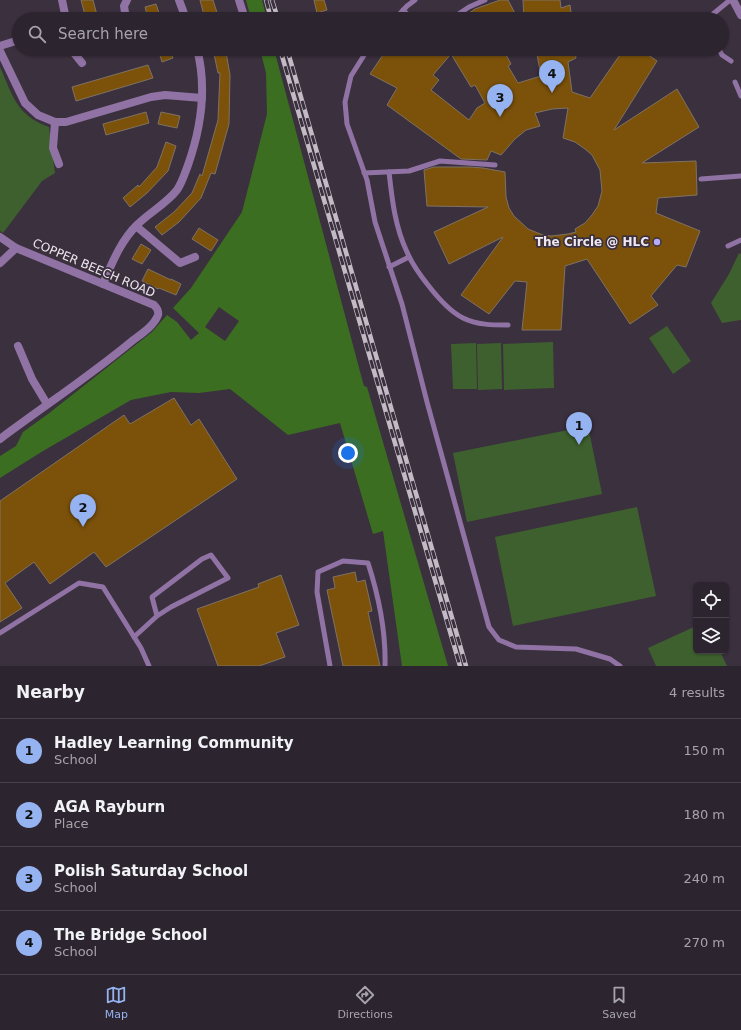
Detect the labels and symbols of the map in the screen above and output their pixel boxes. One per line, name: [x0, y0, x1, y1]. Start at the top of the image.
pin: 4: [539, 60, 565, 93]
pin: 3: [487, 84, 513, 117]
place label: The Circle @ HLC: [535, 235, 649, 249]
street label: COPPER BEECH ROAD: [31, 236, 157, 300]
marker: The Circle @ HLC: [652, 237, 662, 247]
pin: 1: [566, 412, 592, 445]
your location: [338, 443, 358, 463]
pin: 2: [70, 494, 96, 527]

